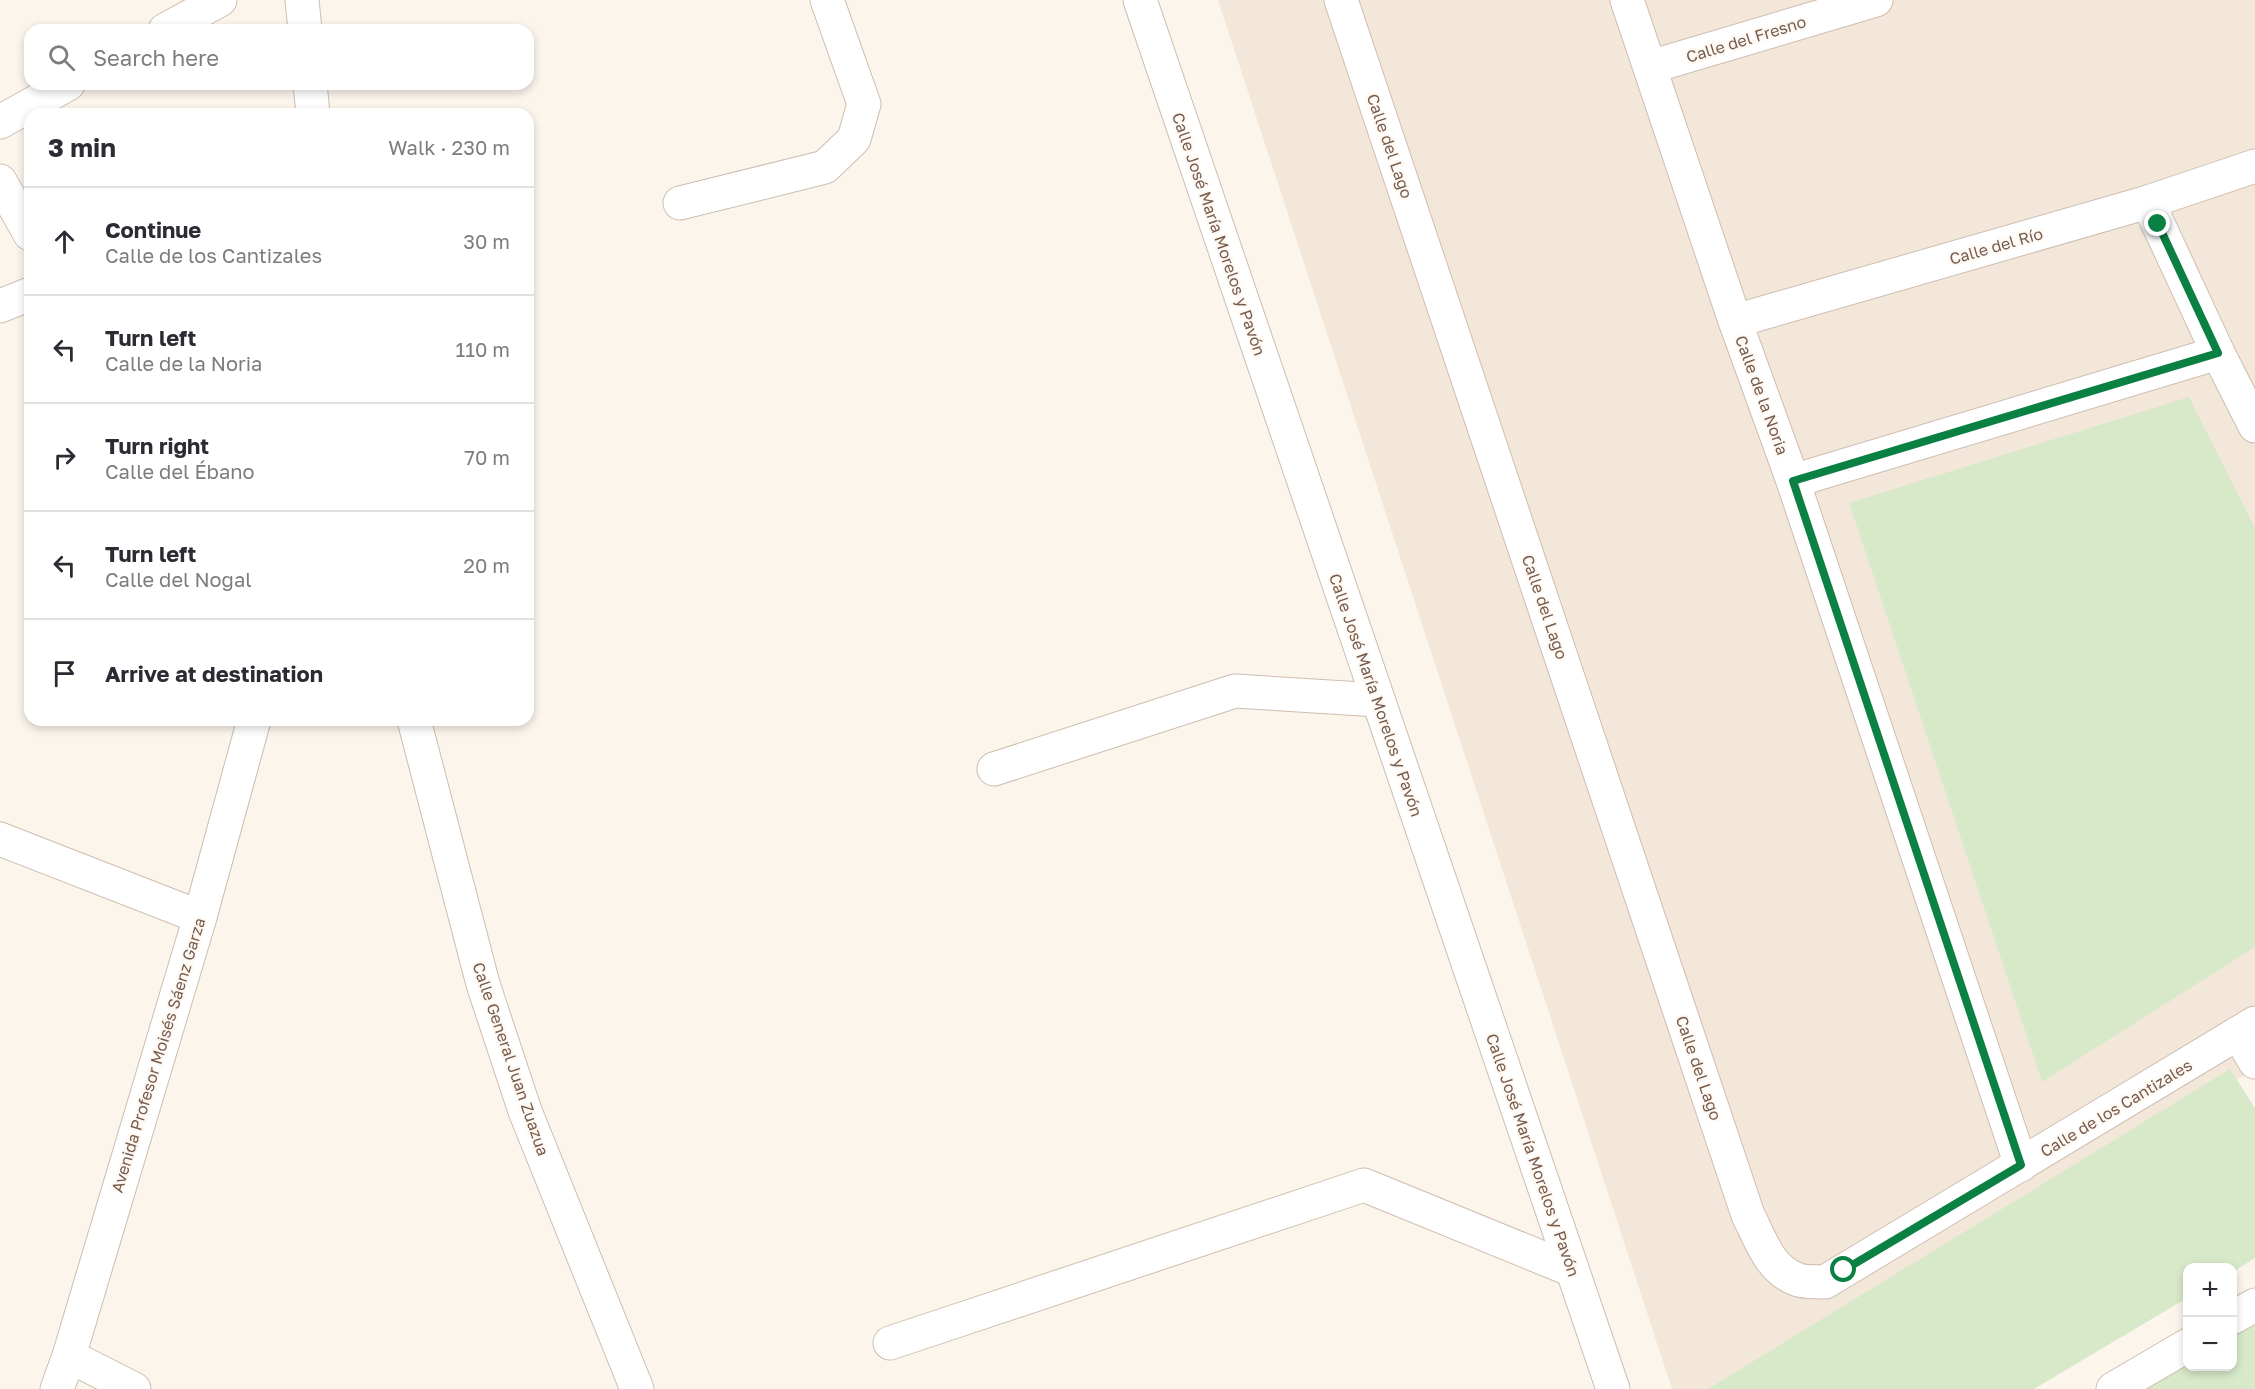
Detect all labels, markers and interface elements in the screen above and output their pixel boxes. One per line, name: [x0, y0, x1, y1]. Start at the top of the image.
street label: Calle del Fresno: [1684, 11, 1808, 67]
search box: [24, 24, 534, 90]
icon: search: [45, 41, 78, 74]
text: Search here: [93, 44, 219, 71]
street label: Calle del Lago: [1363, 91, 1417, 201]
street label: Calle José María Morelos y Pavón: [1168, 110, 1270, 358]
text: 3 min: [48, 132, 116, 163]
text: Walk · 230 m: [388, 135, 510, 159]
route end: [2144, 210, 2170, 236]
text: Continue: [105, 216, 201, 243]
street label: Calle del Río: [1947, 223, 2045, 269]
icon: ahead: [48, 225, 81, 258]
text: 30 m: [463, 229, 510, 253]
text: Calle de los Cantizales: [105, 243, 322, 267]
text: Turn left: [105, 324, 196, 351]
street label: Calle de la Noria: [1731, 332, 1793, 458]
icon: left: [48, 333, 81, 366]
text: 110 m: [456, 337, 510, 361]
text: Calle de la Noria: [105, 351, 262, 375]
text: Turn right: [105, 432, 209, 459]
icon: right: [48, 441, 81, 474]
text: 70 m: [464, 445, 510, 469]
text: Calle del Ébano: [105, 459, 255, 483]
text: Turn left: [105, 540, 196, 567]
icon: left: [48, 549, 81, 582]
street label: Calle del Lago: [1518, 552, 1572, 662]
text: 20 m: [463, 553, 510, 577]
text: Calle del Nogal: [105, 567, 252, 591]
street label: Calle José María Morelos y Pavón: [1325, 571, 1427, 819]
icon: arrive: [48, 657, 81, 690]
text: Arrive at destination: [105, 660, 323, 687]
street label: Avenida Profesor Moisés Sáenz Garza: [107, 915, 209, 1195]
street label: Calle General Juan Zuazua: [468, 960, 554, 1158]
street label: Calle del Lago: [1672, 1013, 1726, 1123]
street label: Calle José María Morelos y Pavón: [1482, 1031, 1584, 1279]
street label: Calle de los Cantizales: [2036, 1055, 2196, 1161]
route start: [1830, 1256, 1856, 1282]
map controls: [2183, 1263, 2237, 1371]
button: +: [2183, 1263, 2237, 1317]
button: −: [2183, 1317, 2237, 1371]

